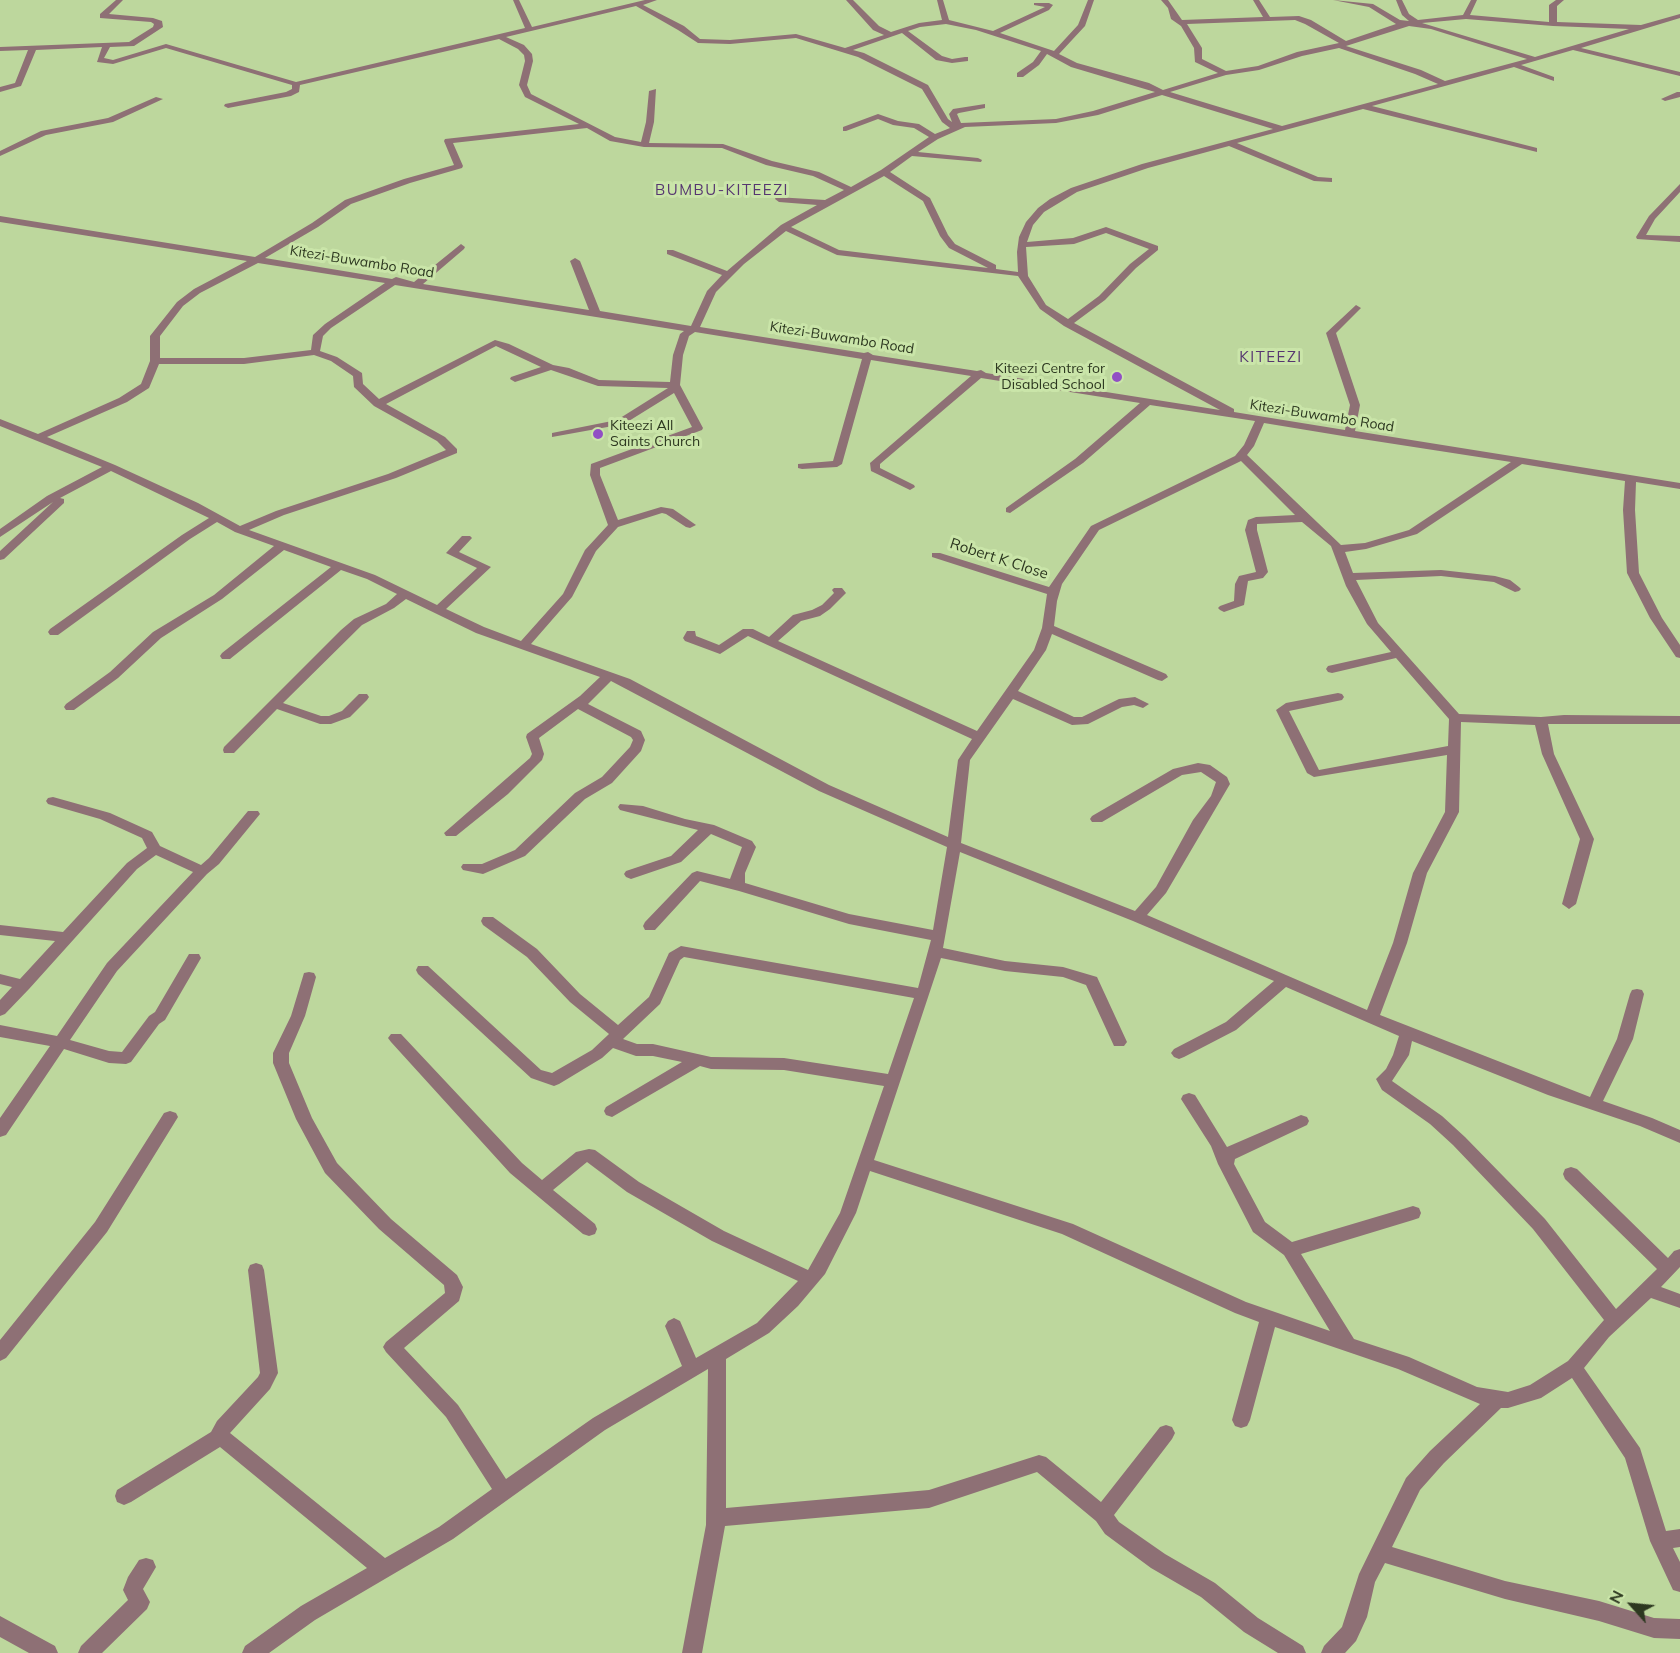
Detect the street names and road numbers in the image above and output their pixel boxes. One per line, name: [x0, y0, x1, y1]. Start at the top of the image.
street label: Kitezi-Buwambo Road: [289, 242, 435, 282]
street label: Kitezi-Buwambo Road: [769, 318, 915, 358]
street label: Kitezi-Buwambo Road: [1249, 396, 1395, 436]
street label: Robert K Close: [948, 535, 1050, 583]

